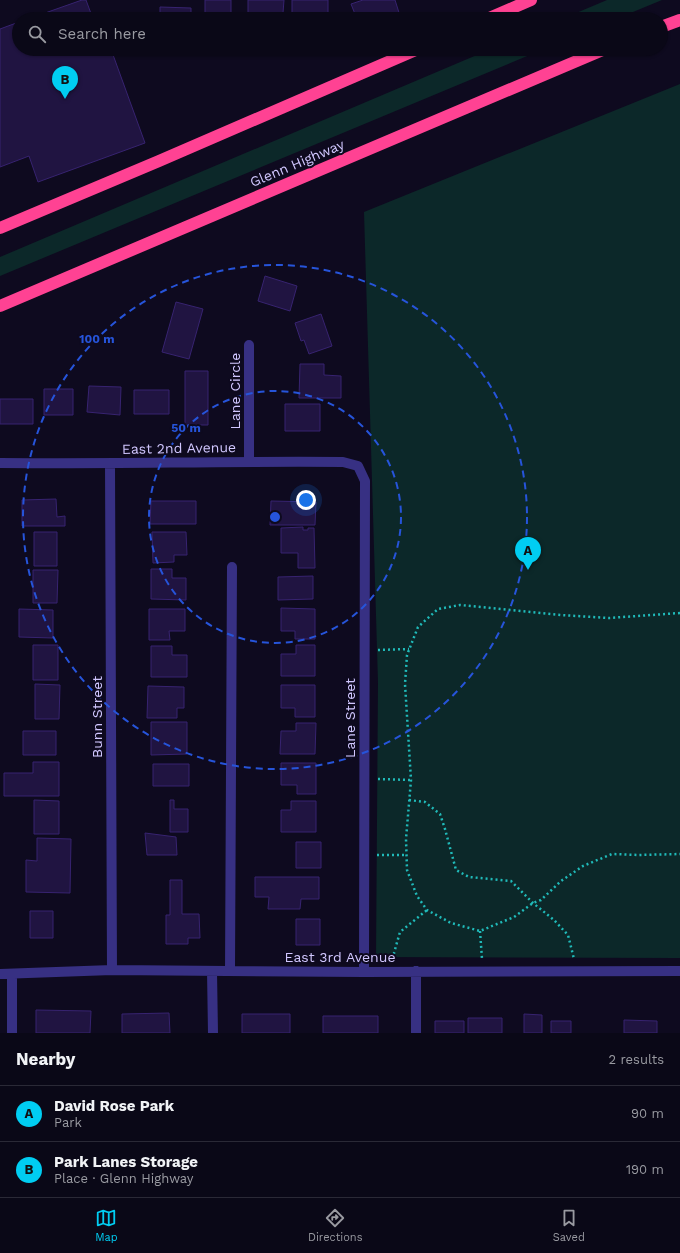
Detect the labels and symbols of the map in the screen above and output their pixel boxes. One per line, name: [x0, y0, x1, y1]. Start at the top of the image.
pin: B: [52, 66, 78, 99]
street label: Glenn Highway: [247, 136, 347, 190]
text: 100 m: [79, 332, 115, 346]
street label: Lane Circle: [227, 353, 243, 429]
text: 50 m: [171, 421, 201, 435]
street label: East 2nd Avenue: [122, 439, 236, 457]
your location: [296, 490, 316, 510]
centre of rings: [268, 510, 282, 524]
pin: A: [515, 537, 541, 570]
street label: Bunn Street: [89, 676, 105, 758]
street label: Lane Street: [342, 678, 358, 758]
street label: East 3rd Avenue: [284, 949, 396, 965]

